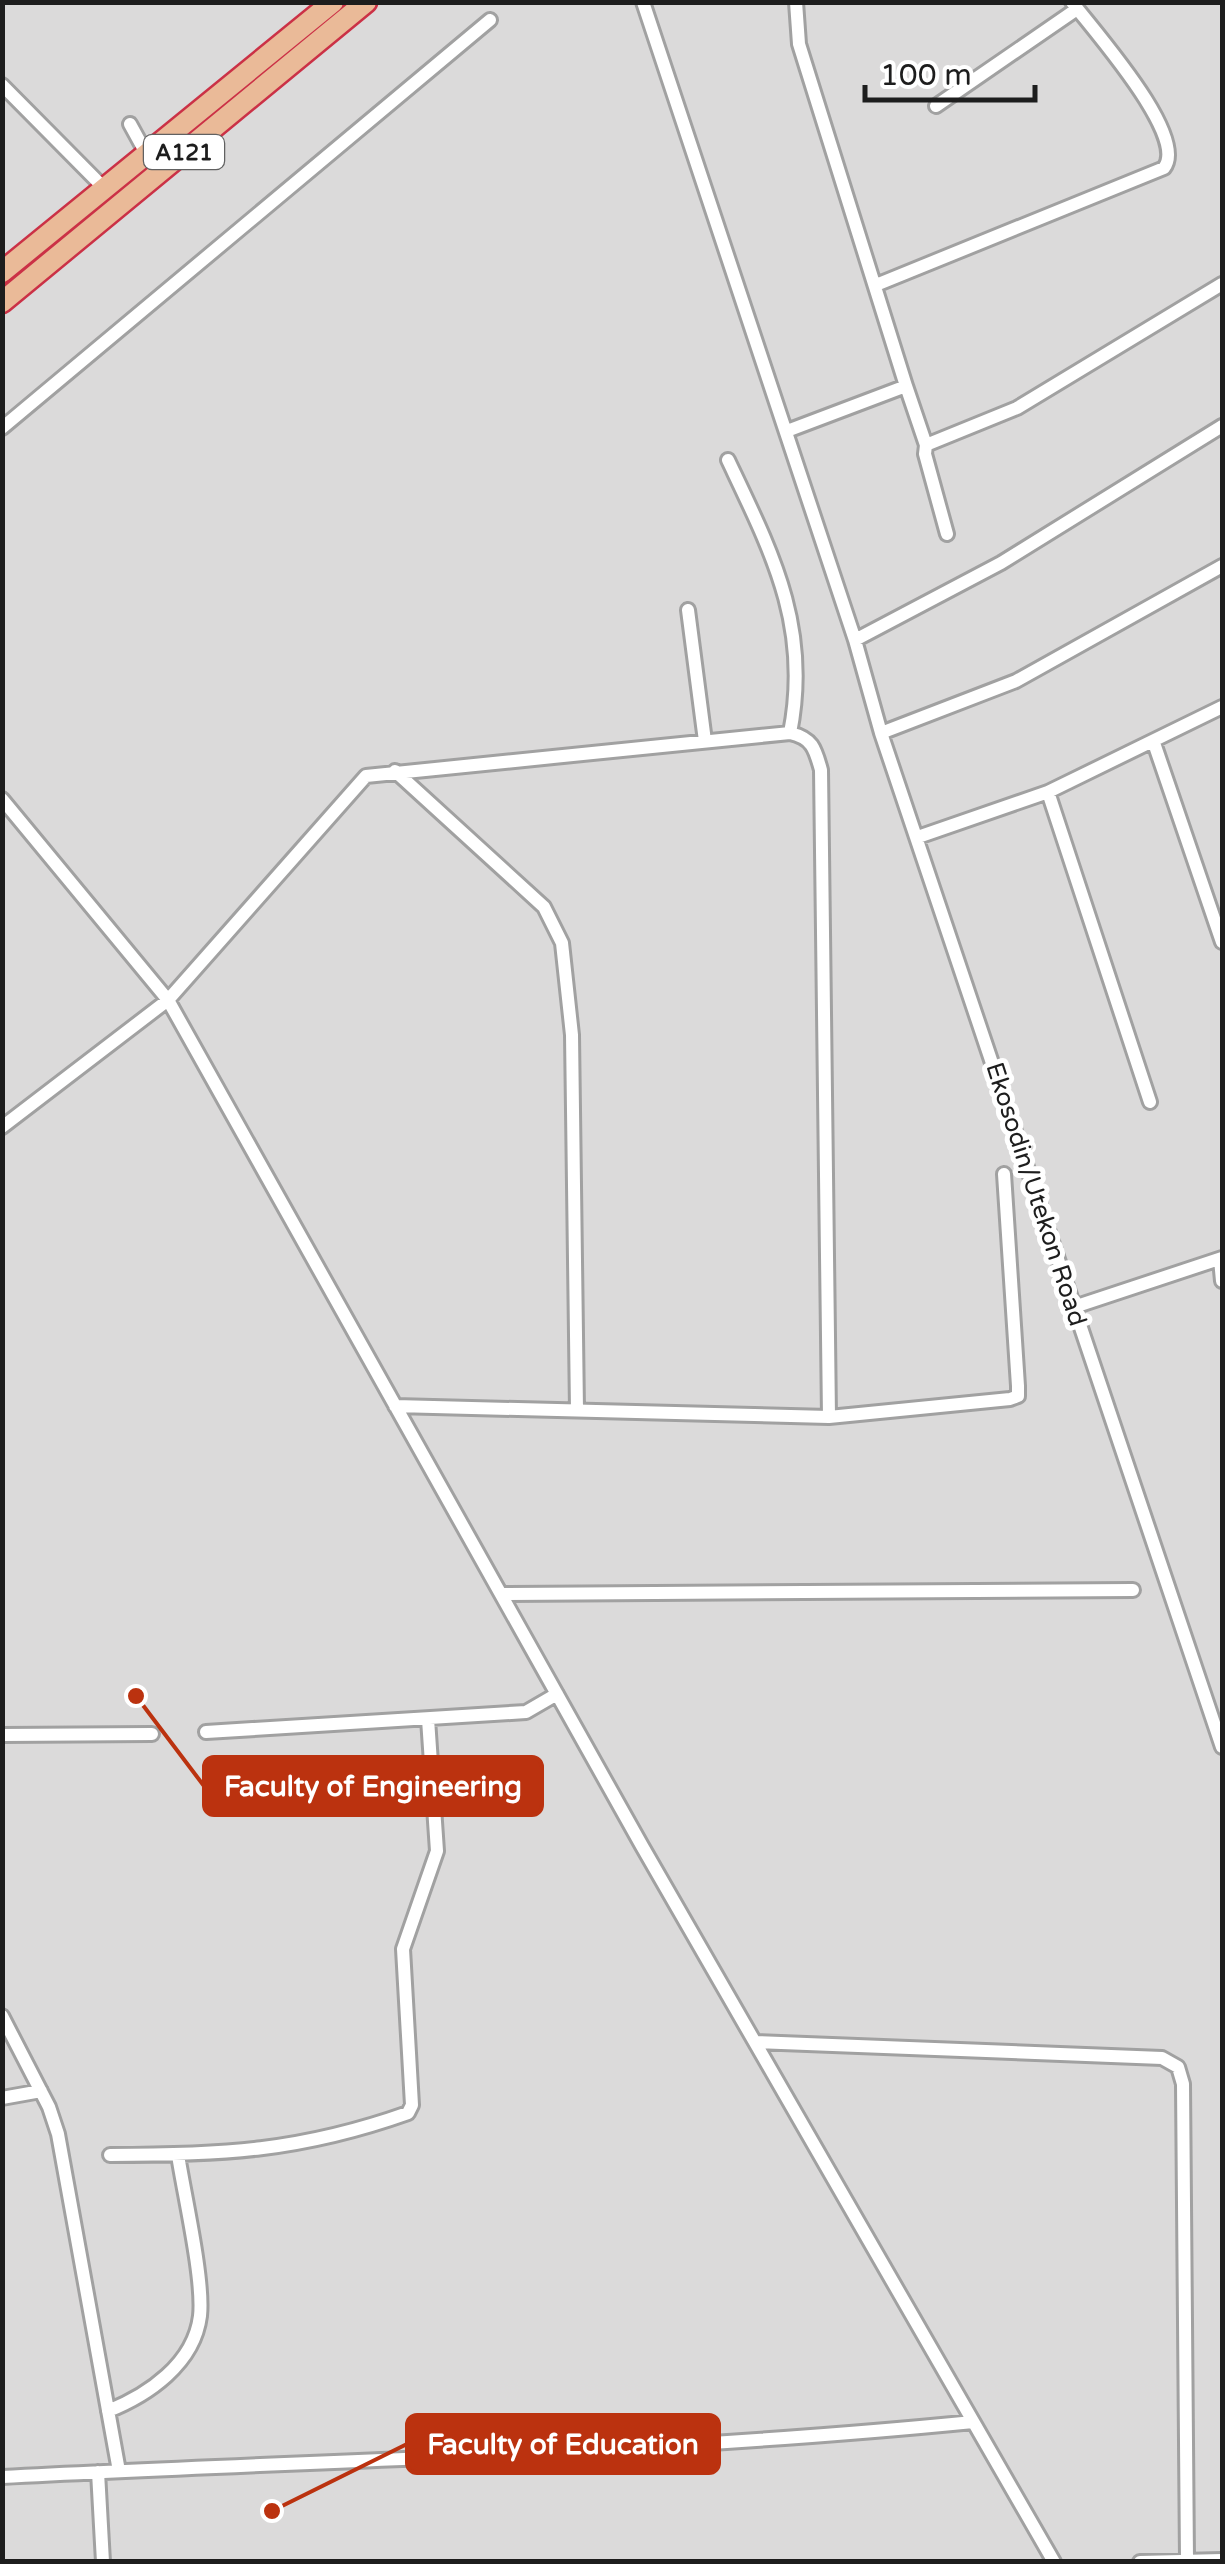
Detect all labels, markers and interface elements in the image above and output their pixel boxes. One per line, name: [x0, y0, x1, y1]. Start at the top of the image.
scale bar: [865, 40, 1035, 102]
text: 100 m: [880, 57, 972, 94]
road number: A121: [144, 135, 224, 169]
street label: Ekosodin/Utekon Road: [979, 1059, 1093, 1330]
callout: Faculty of Engineering: [204, 1757, 542, 1815]
text: Faculty of Engineering: [224, 1770, 522, 1804]
callout: Faculty of Education: [407, 2415, 719, 2473]
text: Faculty of Education: [427, 2428, 699, 2462]

